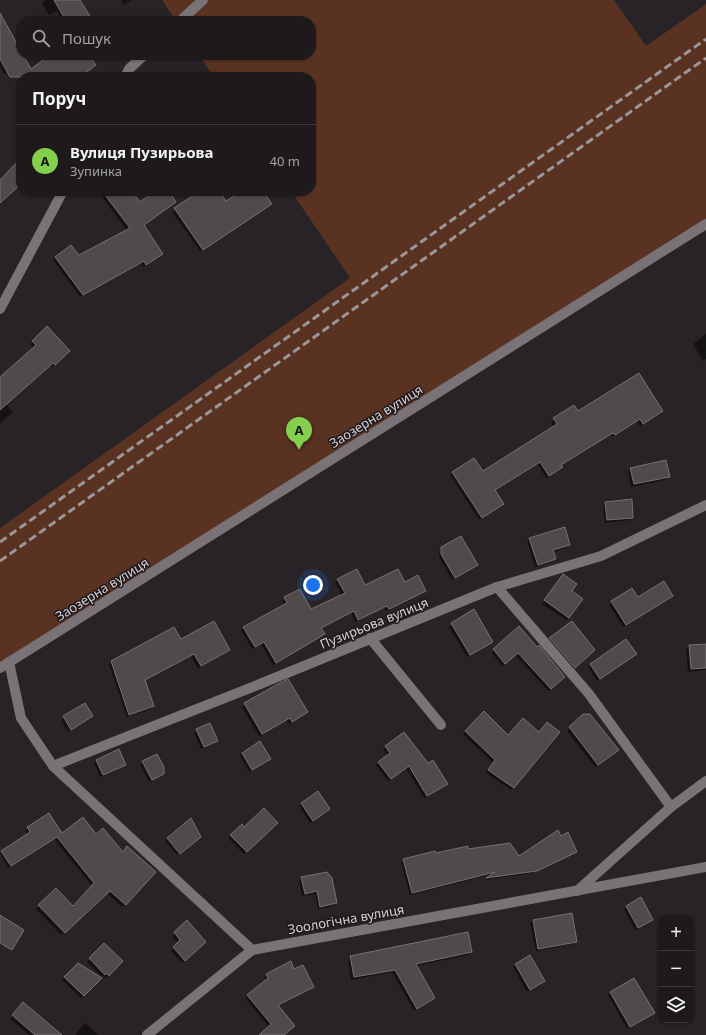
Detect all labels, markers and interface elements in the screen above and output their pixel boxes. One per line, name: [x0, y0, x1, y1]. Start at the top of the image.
search box: [16, 16, 316, 60]
icon: search: [30, 27, 52, 49]
text: Пошук: [62, 28, 111, 48]
text: Поруч: [32, 87, 86, 110]
text: Вулиця Пузирьова: [70, 142, 213, 162]
text: A: [41, 152, 50, 170]
text: 40 m: [270, 152, 300, 170]
text: Зупинка: [70, 162, 122, 180]
street label: Заозерна вулиця: [326, 380, 426, 452]
pin: A: [286, 417, 312, 450]
street label: Заозерна вулиця: [52, 553, 152, 625]
your location: [303, 575, 323, 595]
street label: Пузирьова вулиця: [317, 593, 431, 653]
street label: Зоологічна вулиця: [286, 900, 406, 938]
map controls: [658, 915, 694, 1023]
button: +: [658, 915, 694, 951]
button: −: [658, 951, 694, 987]
button: layers: [658, 987, 694, 1023]

